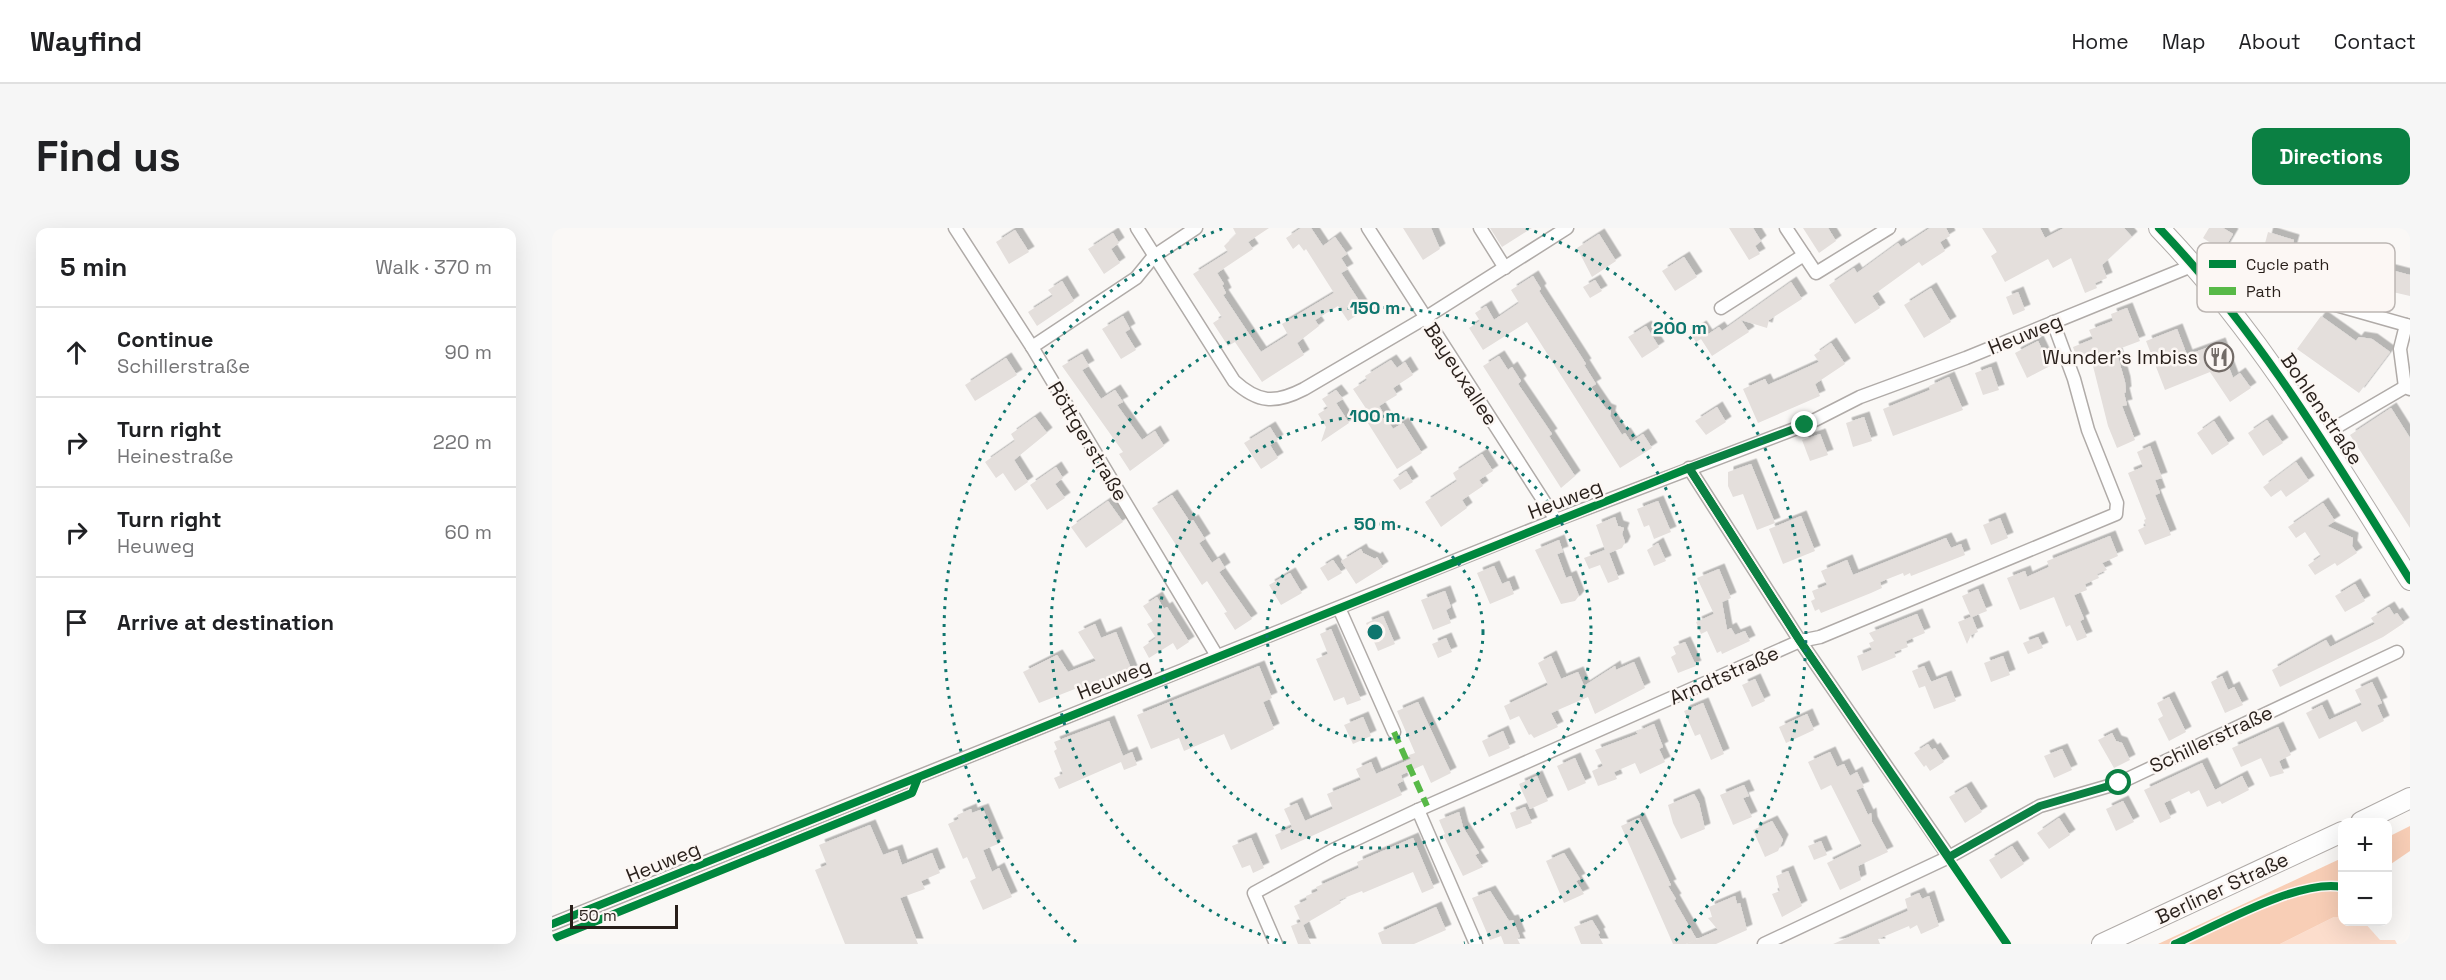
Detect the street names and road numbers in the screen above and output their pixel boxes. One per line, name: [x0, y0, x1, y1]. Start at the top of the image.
street label: Heuweg: [1984, 307, 2066, 361]
street label: Bayeuxallee: [1418, 318, 1504, 430]
street label: Bohlenstraße: [2275, 348, 2369, 470]
street label: Röttgerstraße: [1042, 376, 1134, 506]
street label: Heuweg: [1524, 473, 1606, 525]
street label: Arndtstraße: [1665, 639, 1783, 711]
street label: Heuweg: [1073, 652, 1155, 706]
street label: Schillerstraße: [2145, 699, 2277, 779]
street label: Heuweg: [622, 835, 704, 889]
street label: Berliner Straße: [2151, 846, 2293, 930]

